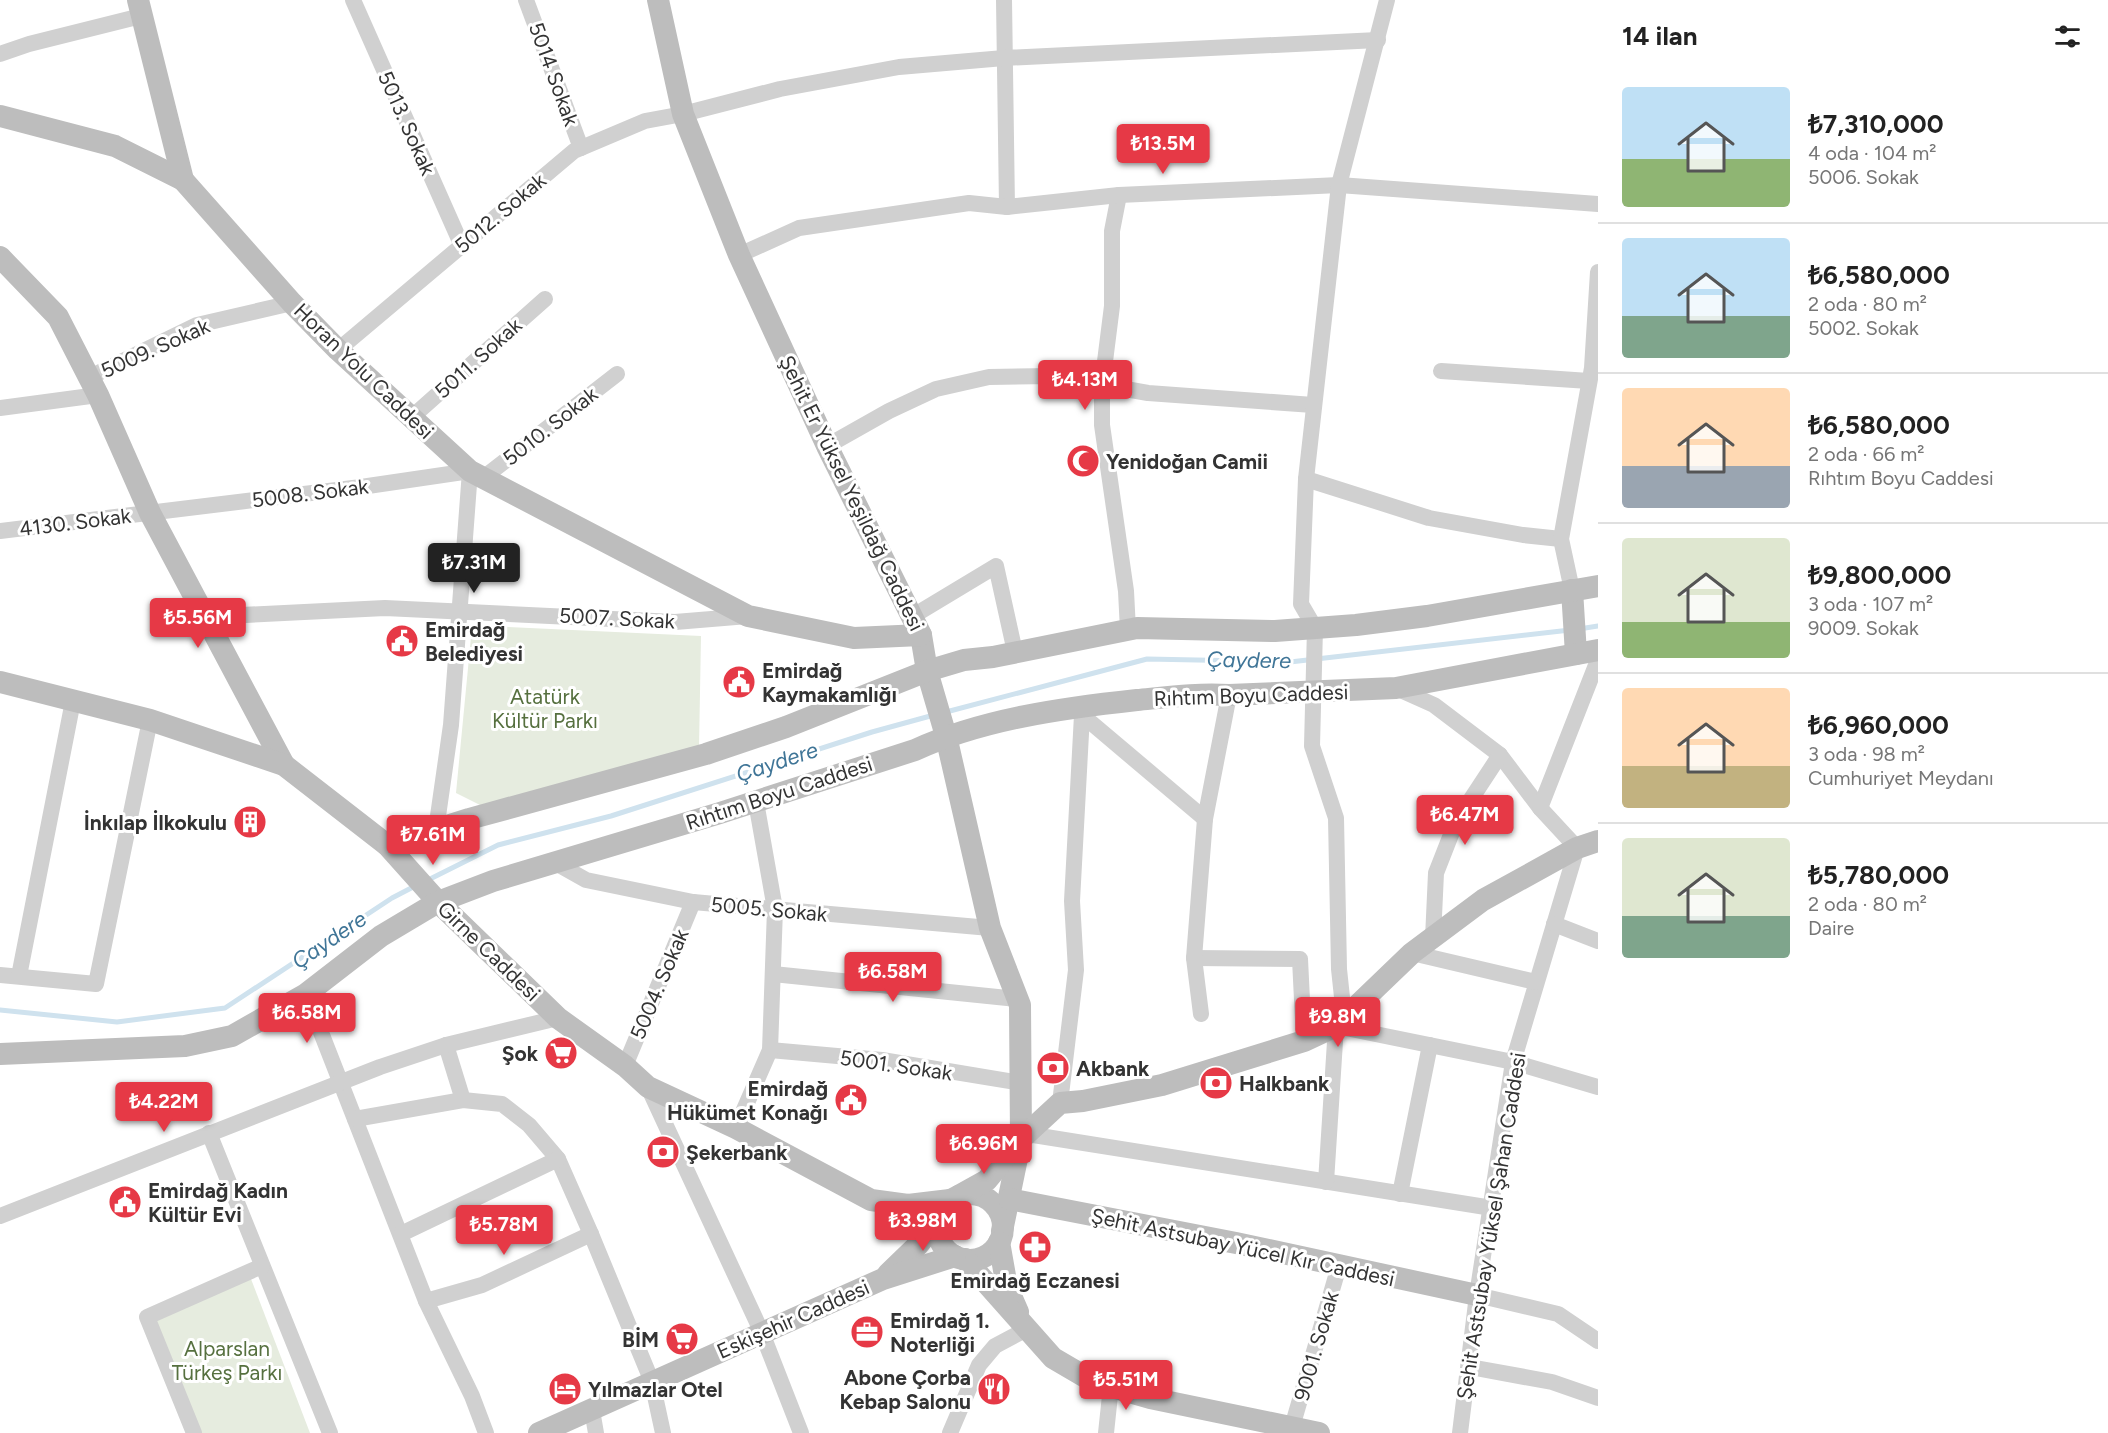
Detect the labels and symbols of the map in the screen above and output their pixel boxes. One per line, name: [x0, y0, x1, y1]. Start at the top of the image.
street label: 5014 Sokak: [524, 19, 585, 130]
street label: 5013. Sokak: [373, 67, 441, 180]
pin: ₺13.5M: [1114, 124, 1212, 175]
street label: 5012. Sokak: [449, 167, 551, 258]
street label: Horan Yolu Caddesi: [289, 298, 439, 444]
street label: 5011. Sokak: [429, 312, 527, 404]
street label: 5009. Sokak: [97, 313, 214, 383]
street label: Şehit Er Yüksel Yeşildağ Caddesi: [774, 351, 930, 635]
pin: ₺4.13M: [1036, 360, 1134, 411]
street label: 5010. Sokak: [498, 381, 603, 471]
mosque icon: Yenidoğan Camii: [1065, 443, 1101, 479]
place label: Yenidoğan Camii: [1106, 449, 1268, 474]
street label: 5008. Sokak: [250, 473, 371, 513]
street label: 4130. Sokak: [18, 503, 133, 541]
pin: ₺7.31M: [425, 543, 523, 594]
pin: ₺5.56M: [149, 598, 247, 649]
street label: 5007. Sokak: [559, 602, 676, 634]
place label: Emirdağ Belediyesi: [425, 617, 523, 666]
public building icon: Emirdağ Belediyesi: [384, 623, 420, 659]
water label: Çaydere: [1206, 646, 1292, 674]
place label: Emirdağ Kaymakamlığı: [762, 658, 897, 707]
public building icon: Emirdağ Kaymakamlığı: [721, 664, 757, 700]
street label: Rıhtım Boyu Caddesi: [1153, 679, 1349, 711]
park label: Atatürk Kültür Parkı: [492, 684, 598, 733]
water label: Çaydere: [733, 736, 821, 788]
street label: Rıhtım Boyu Caddesi: [682, 751, 876, 835]
pin: ₺6.47M: [1416, 795, 1514, 846]
building icon: İnkılap İlkokulu: [232, 804, 268, 840]
place label: İnkılap İlkokulu: [84, 810, 227, 835]
pin: ₺7.61M: [384, 815, 482, 866]
street label: 5005. Sokak: [710, 891, 829, 927]
street label: Girne Caddesi: [433, 896, 545, 1006]
water label: Çaydere: [286, 905, 372, 975]
street label: 5004. Sokak: [625, 924, 694, 1043]
pin: ₺6.58M: [844, 952, 942, 1003]
pin: ₺6.58M: [258, 993, 356, 1044]
pin: ₺9.8M: [1296, 997, 1380, 1048]
supermarket icon: Şok: [543, 1035, 579, 1071]
place label: Şok: [502, 1041, 539, 1066]
street label: 5001. Sokak: [838, 1045, 955, 1085]
bank icon: Akbank: [1035, 1050, 1071, 1086]
street label: Şehit Astsubay Yüksel Şahan Caddesi: [1451, 1051, 1531, 1401]
place label: Akbank: [1076, 1056, 1150, 1081]
bank icon: Halkbank: [1198, 1065, 1234, 1101]
place label: Halkbank: [1239, 1071, 1330, 1096]
place label: Emirdağ Hükümet Konağı: [667, 1076, 828, 1125]
pin: ₺4.22M: [115, 1082, 213, 1133]
public building icon: Emirdağ Hükümet Konağı: [833, 1082, 869, 1118]
pin: ₺6.96M: [935, 1124, 1033, 1175]
bank icon: Şekerbank: [645, 1134, 681, 1170]
place label: Şekerbank: [686, 1140, 788, 1165]
place label: Emirdağ Kadın Kültür Evi: [148, 1178, 288, 1227]
public building icon: Emirdağ Kadın Kültür Evi: [107, 1184, 143, 1220]
pin: ₺3.98M: [874, 1201, 972, 1252]
street label: Şehit Astsubay Yücel Kır Caddesi: [1089, 1203, 1397, 1291]
pin: ₺5.78M: [455, 1205, 553, 1256]
pharmacy icon: Emirdağ Eczanesi: [1017, 1229, 1053, 1265]
place label: Emirdağ Eczanesi: [950, 1268, 1120, 1293]
street label: Eskişehir Caddesi: [713, 1274, 873, 1364]
street label: 9001. Sokak: [1288, 1287, 1344, 1404]
place label: Emirdağ 1. Noterliği: [890, 1308, 990, 1357]
office icon: Emirdağ 1. Noterliği: [849, 1314, 885, 1350]
supermarket icon: BİM: [664, 1321, 700, 1357]
place label: BİM: [622, 1327, 659, 1352]
park label: Alparslan Türkeş Parkı: [172, 1336, 282, 1385]
pin: ₺5.51M: [1077, 1360, 1175, 1411]
place label: Abone Çorba Kebap Salonu: [840, 1365, 971, 1414]
hotel icon: Yılmazlar Otel: [547, 1371, 583, 1407]
restaurant icon: Abone Çorba Kebap Salonu: [976, 1371, 1012, 1407]
place label: Yılmazlar Otel: [588, 1377, 723, 1402]

